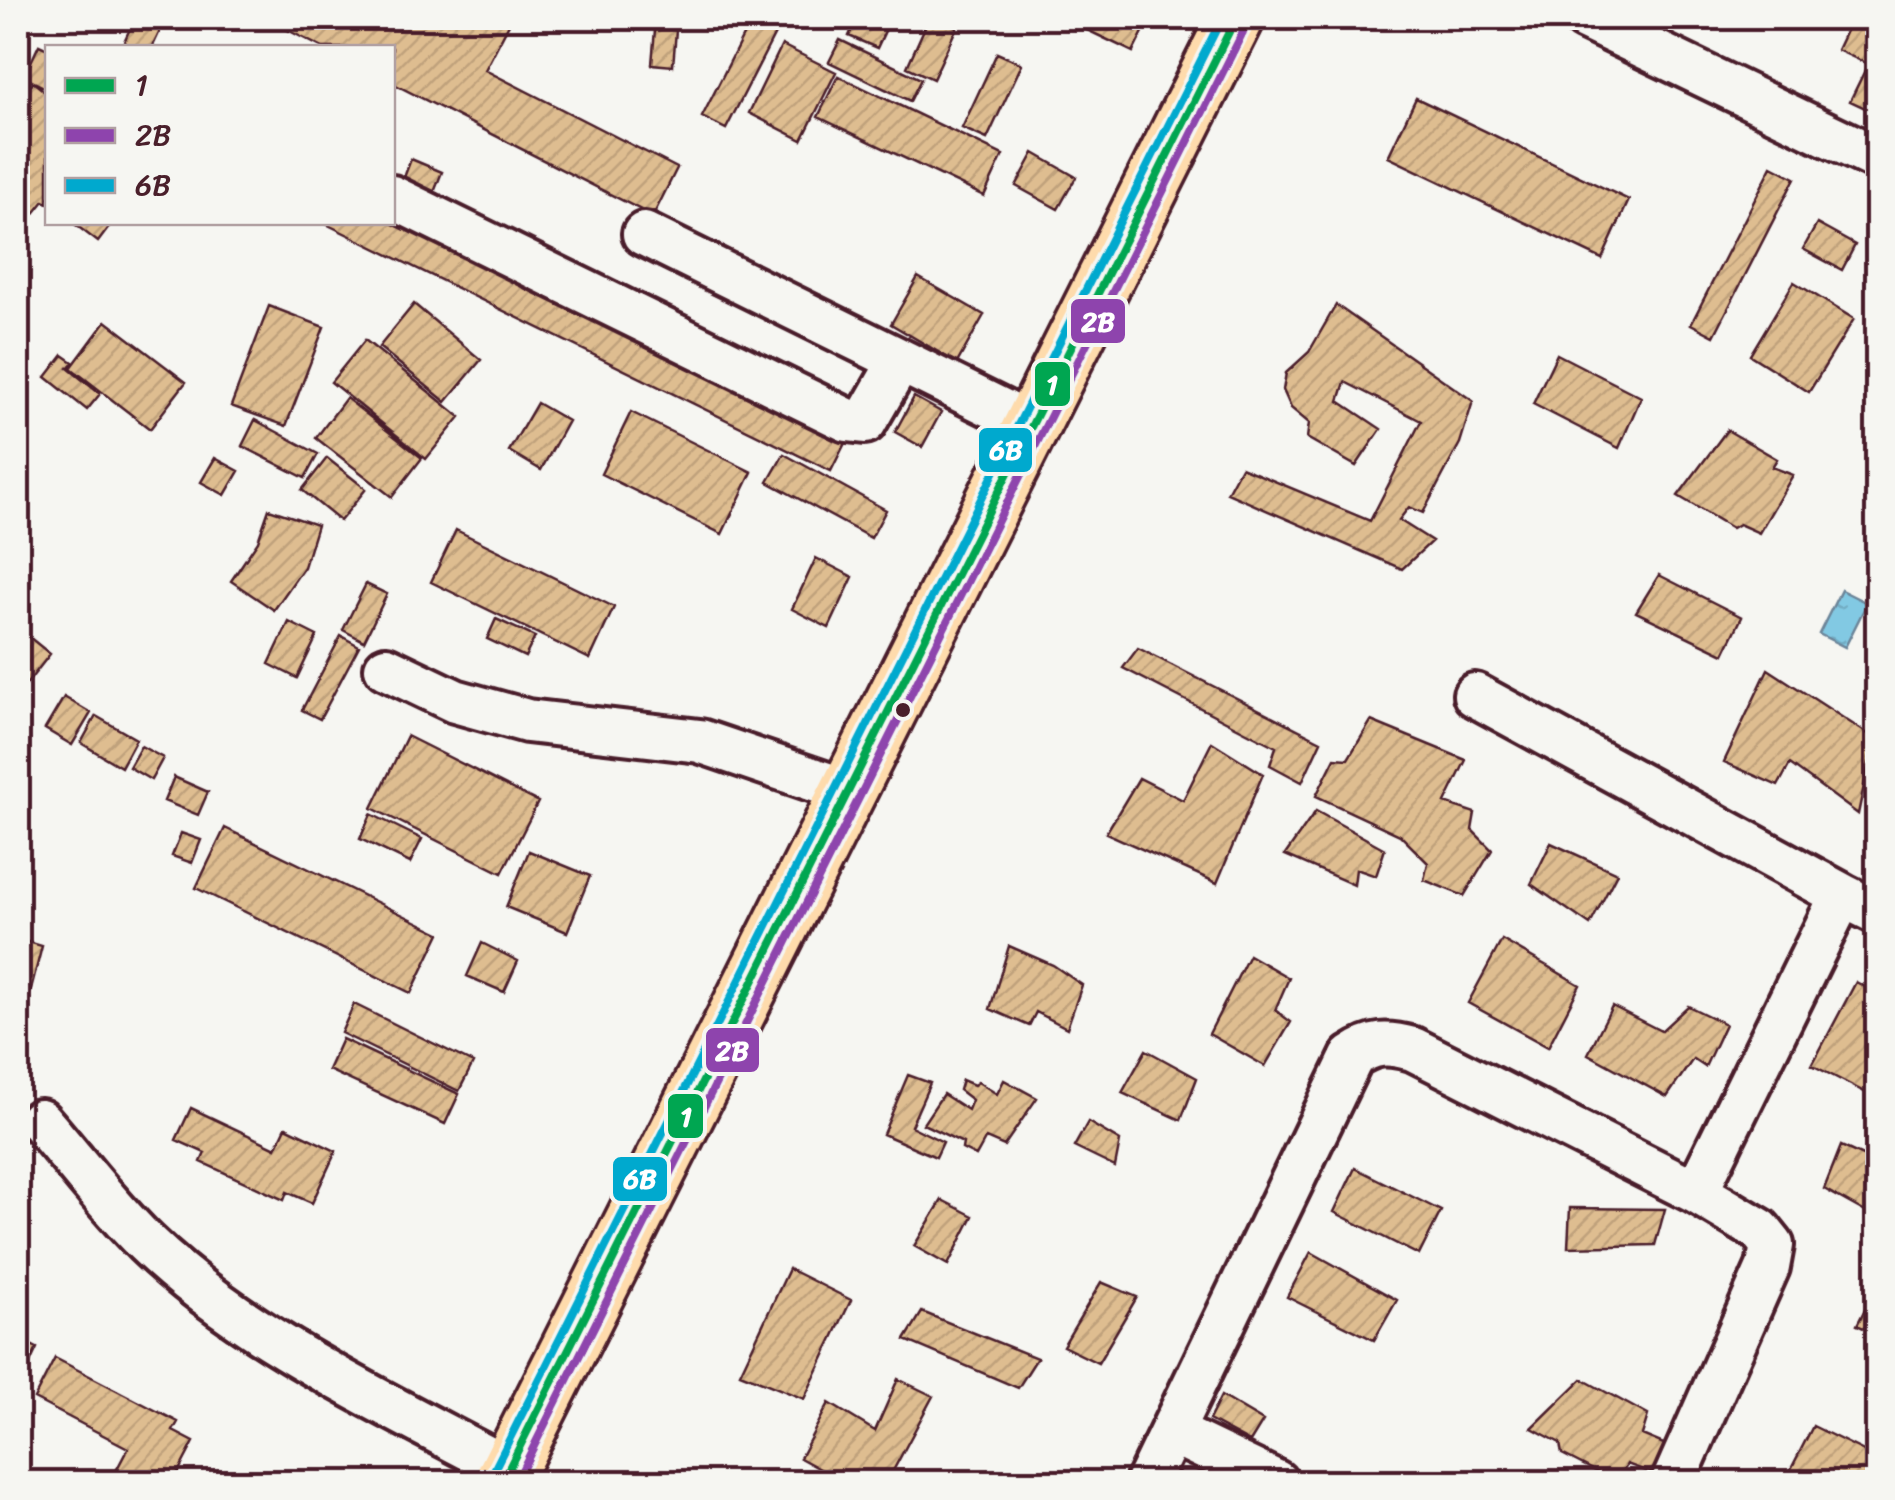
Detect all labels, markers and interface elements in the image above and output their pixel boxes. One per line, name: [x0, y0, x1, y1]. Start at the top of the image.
legend: [45, 45, 395, 225]
text: 1: [135, 58, 148, 112]
text: 2B: [135, 108, 171, 162]
text: 6B: [135, 158, 171, 212]
line badge: 2B: [1069, 297, 1127, 345]
text: 2B: [1080, 297, 1115, 346]
line badge: 1: [1033, 360, 1072, 408]
text: 1: [1046, 360, 1058, 409]
text: 6B: [988, 425, 1023, 474]
line badge: 6B: [977, 426, 1034, 474]
unlabelled marker: [893, 700, 913, 720]
line badge: 2B: [704, 1026, 761, 1074]
text: 2B: [714, 1026, 749, 1075]
line badge: 1: [666, 1092, 705, 1140]
text: 1: [680, 1092, 692, 1141]
text: 6B: [622, 1154, 657, 1203]
line badge: 6B: [611, 1155, 669, 1203]

